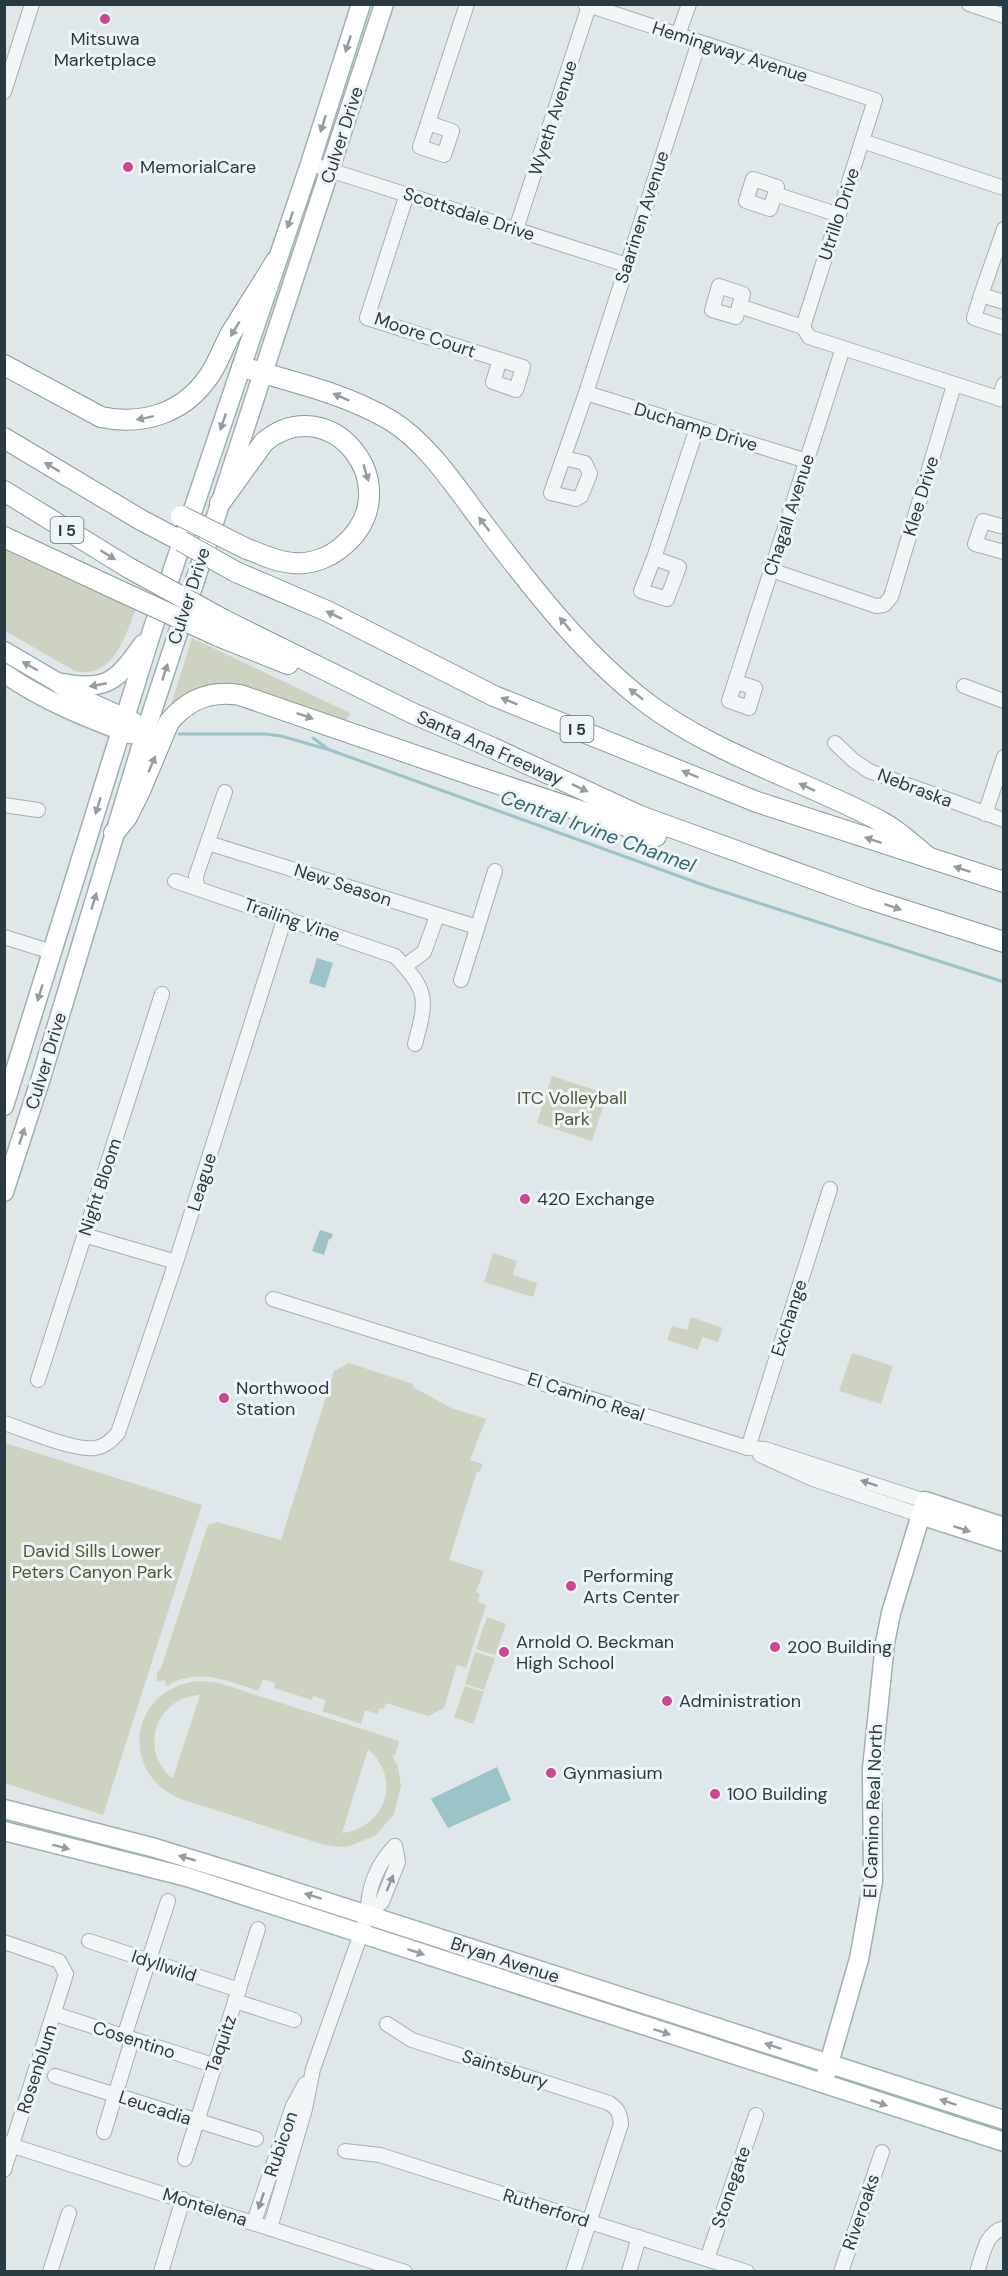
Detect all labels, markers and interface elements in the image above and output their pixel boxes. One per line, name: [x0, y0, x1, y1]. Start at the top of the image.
marker: Mitsuwa Marketplace: [98, 12, 112, 26]
street label: Hemingway Avenue: [649, 16, 811, 88]
place label: Mitsuwa Marketplace: [54, 27, 156, 72]
one-way arrow: [343, 35, 352, 53]
street label: Wyeth Avenue: [523, 57, 583, 179]
street label: Culver Drive: [315, 83, 369, 187]
one-way arrow: [317, 115, 327, 133]
street label: Saarinen Avenue: [609, 148, 675, 286]
place label: MemorialCare: [140, 155, 256, 179]
marker: MemorialCare: [121, 160, 135, 174]
street label: Utrillo Drive: [813, 165, 865, 263]
street label: Scottsdale Drive: [400, 181, 538, 247]
one-way arrow: [285, 211, 295, 229]
street label: Moore Court: [371, 306, 479, 364]
one-way arrow: [229, 321, 240, 337]
one-way arrow: [332, 393, 349, 402]
street label: Duchamp Drive: [631, 397, 761, 457]
one-way arrow: [218, 413, 227, 431]
one-way arrow: [135, 414, 154, 423]
street label: Chagall Avenue: [758, 451, 820, 579]
street label: Klee Drive: [897, 453, 945, 539]
one-way arrow: [44, 461, 60, 472]
one-way arrow: [362, 464, 371, 482]
one-way arrow: [477, 516, 490, 532]
road number: I 5: [50, 517, 84, 543]
street label: Culver Drive: [162, 544, 216, 648]
one-way arrow: [100, 550, 116, 561]
one-way arrow: [326, 610, 343, 620]
one-way arrow: [559, 617, 572, 632]
one-way arrow: [22, 662, 39, 672]
one-way arrow: [161, 663, 170, 681]
one-way arrow: [88, 681, 107, 690]
one-way arrow: [628, 687, 644, 700]
one-way arrow: [500, 696, 518, 706]
street label: Santa Ana Freeway: [413, 705, 567, 791]
one-way arrow: [296, 712, 314, 722]
road number: I 5: [560, 716, 594, 742]
one-way arrow: [148, 755, 157, 773]
street label: Nebraska: [874, 763, 956, 813]
one-way arrow: [680, 769, 698, 779]
one-way arrow: [798, 782, 815, 791]
water label: Central Irvine Channel: [497, 784, 700, 879]
one-way arrow: [572, 784, 589, 793]
one-way arrow: [93, 797, 102, 815]
one-way arrow: [864, 834, 882, 844]
street label: New Season: [291, 858, 395, 912]
one-way arrow: [953, 863, 971, 873]
one-way arrow: [90, 892, 99, 910]
street label: Trailing Vine: [241, 892, 343, 948]
one-way arrow: [884, 903, 902, 912]
one-way arrow: [35, 984, 44, 1002]
street label: Culver Drive: [20, 1009, 72, 1113]
park label: ITC Volleyball Park: [517, 1086, 627, 1131]
one-way arrow: [18, 1127, 28, 1145]
street label: Night Bloom: [73, 1135, 127, 1239]
street label: League: [182, 1150, 222, 1214]
place label: 420 Exchange: [537, 1187, 655, 1211]
marker: 420 Exchange: [518, 1192, 532, 1206]
street label: Exchange: [765, 1277, 813, 1359]
street label: El Camino Real: [524, 1367, 648, 1427]
place label: Northwood Station: [236, 1376, 329, 1421]
marker: Northwood Station: [217, 1391, 231, 1405]
one-way arrow: [860, 1478, 878, 1487]
one-way arrow: [953, 1524, 971, 1534]
park label: David Sills Lower Peters Canyon Park: [12, 1539, 172, 1584]
place label: Performing Arts Center: [583, 1564, 680, 1609]
marker: Performing Arts Center: [564, 1579, 578, 1593]
place label: Arnold O. Beckman High School: [516, 1630, 674, 1675]
place label: 200 Building: [787, 1635, 892, 1659]
marker: 200 Building: [768, 1640, 782, 1654]
marker: Arnold O. Beckman High School: [497, 1645, 511, 1659]
place label: Administration: [679, 1689, 801, 1713]
marker: Administration: [660, 1694, 674, 1708]
street label: El Camino Real North: [858, 1724, 888, 1898]
place label: Gynmasium: [563, 1761, 663, 1785]
marker: Gynmasium: [544, 1766, 558, 1780]
place label: 100 Building: [727, 1782, 828, 1806]
marker: 100 Building: [708, 1787, 722, 1801]
one-way arrow: [52, 1843, 70, 1852]
one-way arrow: [178, 1853, 196, 1862]
one-way arrow: [386, 1874, 395, 1892]
one-way arrow: [303, 1891, 321, 1901]
street label: Bryan Avenue: [448, 1931, 562, 1989]
street label: Idyllwild: [128, 1944, 200, 1988]
one-way arrow: [407, 1947, 425, 1957]
street label: Taquitz: [200, 2012, 242, 2076]
street label: Cosentino: [90, 2015, 178, 2065]
street label: Rosenblum: [11, 2022, 63, 2116]
one-way arrow: [653, 2028, 671, 2037]
one-way arrow: [764, 2041, 782, 2050]
street label: Saintsbury: [459, 2044, 551, 2094]
street label: Leucadia: [116, 2085, 194, 2131]
one-way arrow: [939, 2097, 957, 2107]
one-way arrow: [870, 2098, 888, 2108]
street label: Rubicon: [259, 2108, 303, 2180]
street label: Stonegate: [706, 2143, 756, 2231]
street label: Riveroaks: [837, 2171, 885, 2253]
street label: Montelena: [160, 2182, 250, 2232]
street label: Rutherford: [500, 2183, 592, 2233]
one-way arrow: [256, 2192, 266, 2210]

